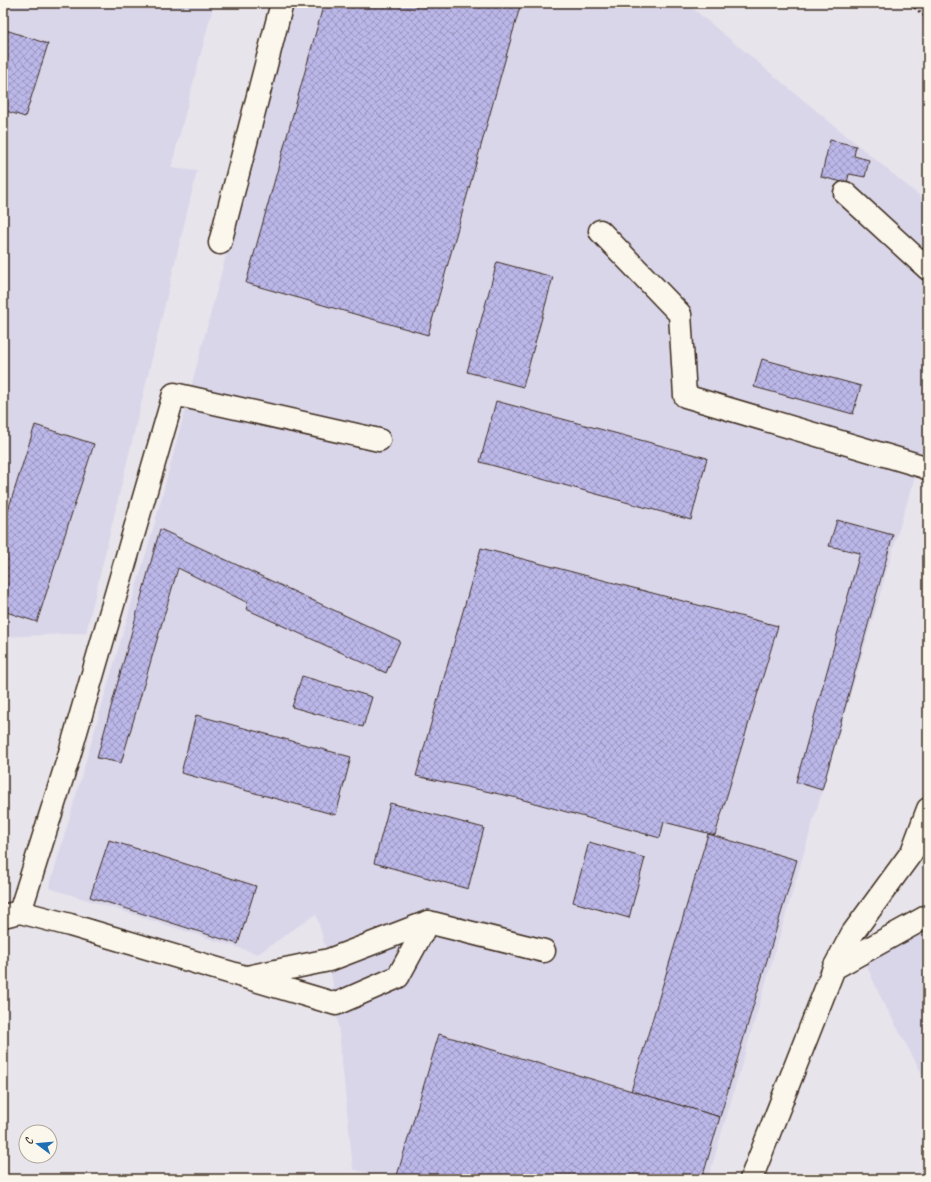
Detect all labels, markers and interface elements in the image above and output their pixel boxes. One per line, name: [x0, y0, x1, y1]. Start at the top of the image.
north arrow: [18, 1124, 58, 1164]
text: С: [21, 1135, 36, 1146]

